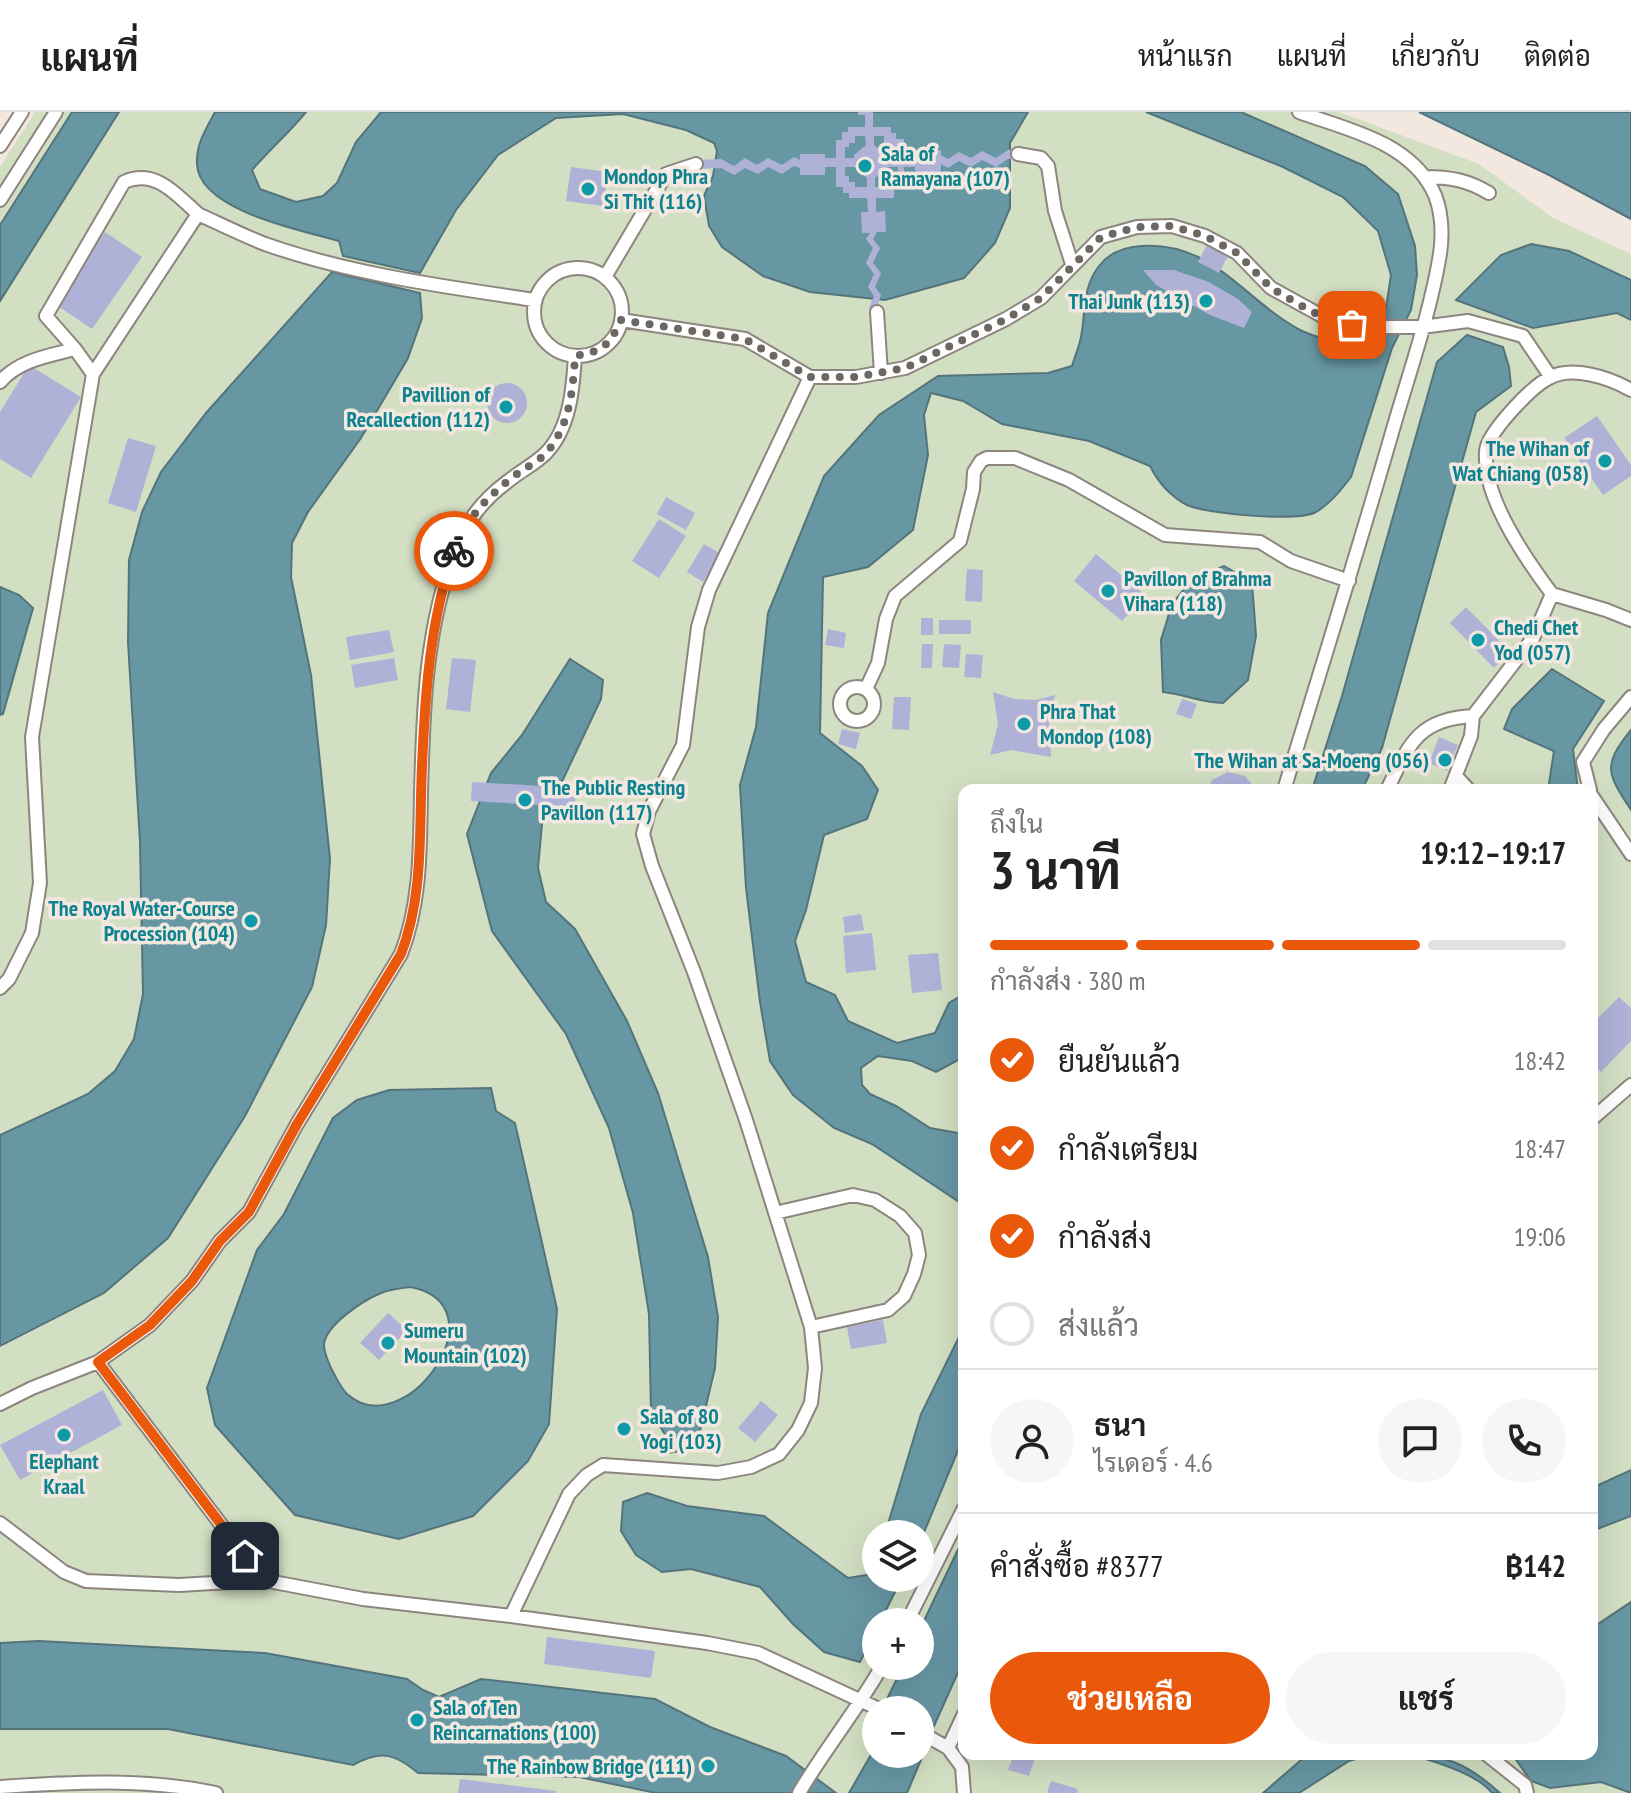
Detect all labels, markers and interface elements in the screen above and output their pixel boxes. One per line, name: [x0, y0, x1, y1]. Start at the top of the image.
text: แผนที่: [40, 32, 139, 81]
text: หน้าแรก: [1138, 37, 1233, 74]
text: แผนที่: [1277, 37, 1347, 74]
text: เกี่ยวกับ: [1391, 37, 1480, 74]
text: ติดต่อ: [1524, 37, 1591, 74]
place label: Sala of Ramayana (107): [881, 139, 1010, 192]
marker: Sala of Ramayana (107): [856, 157, 874, 175]
place label: Mondop Phra Si Thit (116): [604, 162, 708, 215]
marker: Mondop Phra Si Thit (116): [579, 180, 597, 198]
place label: Thai Junk (113): [1068, 287, 1190, 315]
pin: [1318, 291, 1386, 359]
marker: Thai Junk (113): [1197, 292, 1215, 310]
icon: bag: [1330, 303, 1374, 347]
place label: Pavillion of Recallection (112): [346, 380, 491, 433]
marker: Pavillion of Recallection (112): [497, 398, 515, 416]
place label: The Wihan of Wat Chiang (058): [1452, 434, 1590, 487]
marker: The Wihan of Wat Chiang (058): [1596, 452, 1614, 470]
courier: [414, 511, 494, 591]
icon: bike: [432, 529, 476, 573]
place label: Pavillon of Brahma Vihara (118): [1123, 564, 1272, 617]
marker: Pavillon of Brahma Vihara (118): [1099, 582, 1117, 600]
place label: Chedi Chet Yod (057): [1493, 613, 1579, 666]
marker: Chedi Chet Yod (057): [1469, 631, 1487, 649]
place label: Phra That Mondop (108): [1040, 697, 1152, 750]
marker: Phra That Mondop (108): [1015, 715, 1033, 733]
place label: The Wihan at Sa-Moeng (056): [1194, 746, 1429, 774]
marker: The Wihan at Sa-Moeng (056): [1436, 751, 1454, 769]
place label: The Public Resting Pavillon (117): [541, 773, 685, 826]
marker: The Public Resting Pavillon (117): [516, 791, 534, 809]
text: ถึงใน: [990, 807, 1043, 840]
text: 19:12–19:17: [1420, 833, 1566, 872]
text: 3 นาที: [990, 836, 1121, 903]
place label: The Royal Water-Course Procession (104): [48, 894, 235, 947]
marker: The Royal Water-Course Procession (104): [242, 912, 260, 930]
text: กำลังส่ง · 380 m: [990, 964, 1145, 997]
icon: check: [990, 1038, 1034, 1082]
text: ยืนยันแล้ว: [1058, 1041, 1181, 1080]
text: 18:42: [1514, 1044, 1566, 1077]
icon: check: [990, 1126, 1034, 1170]
text: กำลังเตรียม: [1058, 1129, 1198, 1168]
text: 18:47: [1514, 1132, 1566, 1165]
icon: check: [990, 1214, 1034, 1258]
text: กำลังส่ง: [1058, 1217, 1152, 1256]
text: 19:06: [1514, 1220, 1566, 1253]
text: ส่งแล้ว: [1058, 1305, 1139, 1344]
place label: Sumeru Mountain (102): [404, 1316, 527, 1369]
marker: Sumeru Mountain (102): [379, 1334, 397, 1352]
button: person: [990, 1399, 1074, 1483]
button: chat: [1378, 1399, 1462, 1483]
button: phone: [1482, 1399, 1566, 1483]
place label: Sala of 80 Yogi (103): [639, 1402, 722, 1455]
text: ธนา: [1094, 1405, 1146, 1444]
marker: Sala of 80 Yogi (103): [615, 1420, 633, 1438]
marker: Elephant Kraal: [55, 1426, 73, 1444]
text: ไรเดอร์ · 4.6: [1094, 1446, 1213, 1479]
place label: Elephant Kraal: [29, 1447, 99, 1500]
map controls: [862, 1520, 934, 1768]
button: layers: [862, 1520, 934, 1592]
pin: [211, 1522, 279, 1590]
icon: home: [223, 1534, 267, 1578]
text: คำสั่งซื้อ #8377: [990, 1546, 1164, 1585]
text: ฿142: [1505, 1546, 1566, 1585]
button: +: [862, 1608, 934, 1680]
button: ช่วยเหลือ: [990, 1652, 1270, 1744]
button: แชร์: [1286, 1652, 1566, 1744]
place label: Sala of Ten Reincarnations (100): [433, 1693, 597, 1746]
button: −: [862, 1696, 934, 1768]
marker: Sala of Ten Reincarnations (100): [408, 1711, 426, 1729]
place label: The Rainbow Bridge (111): [487, 1752, 692, 1780]
marker: The Rainbow Bridge (111): [699, 1757, 717, 1775]

